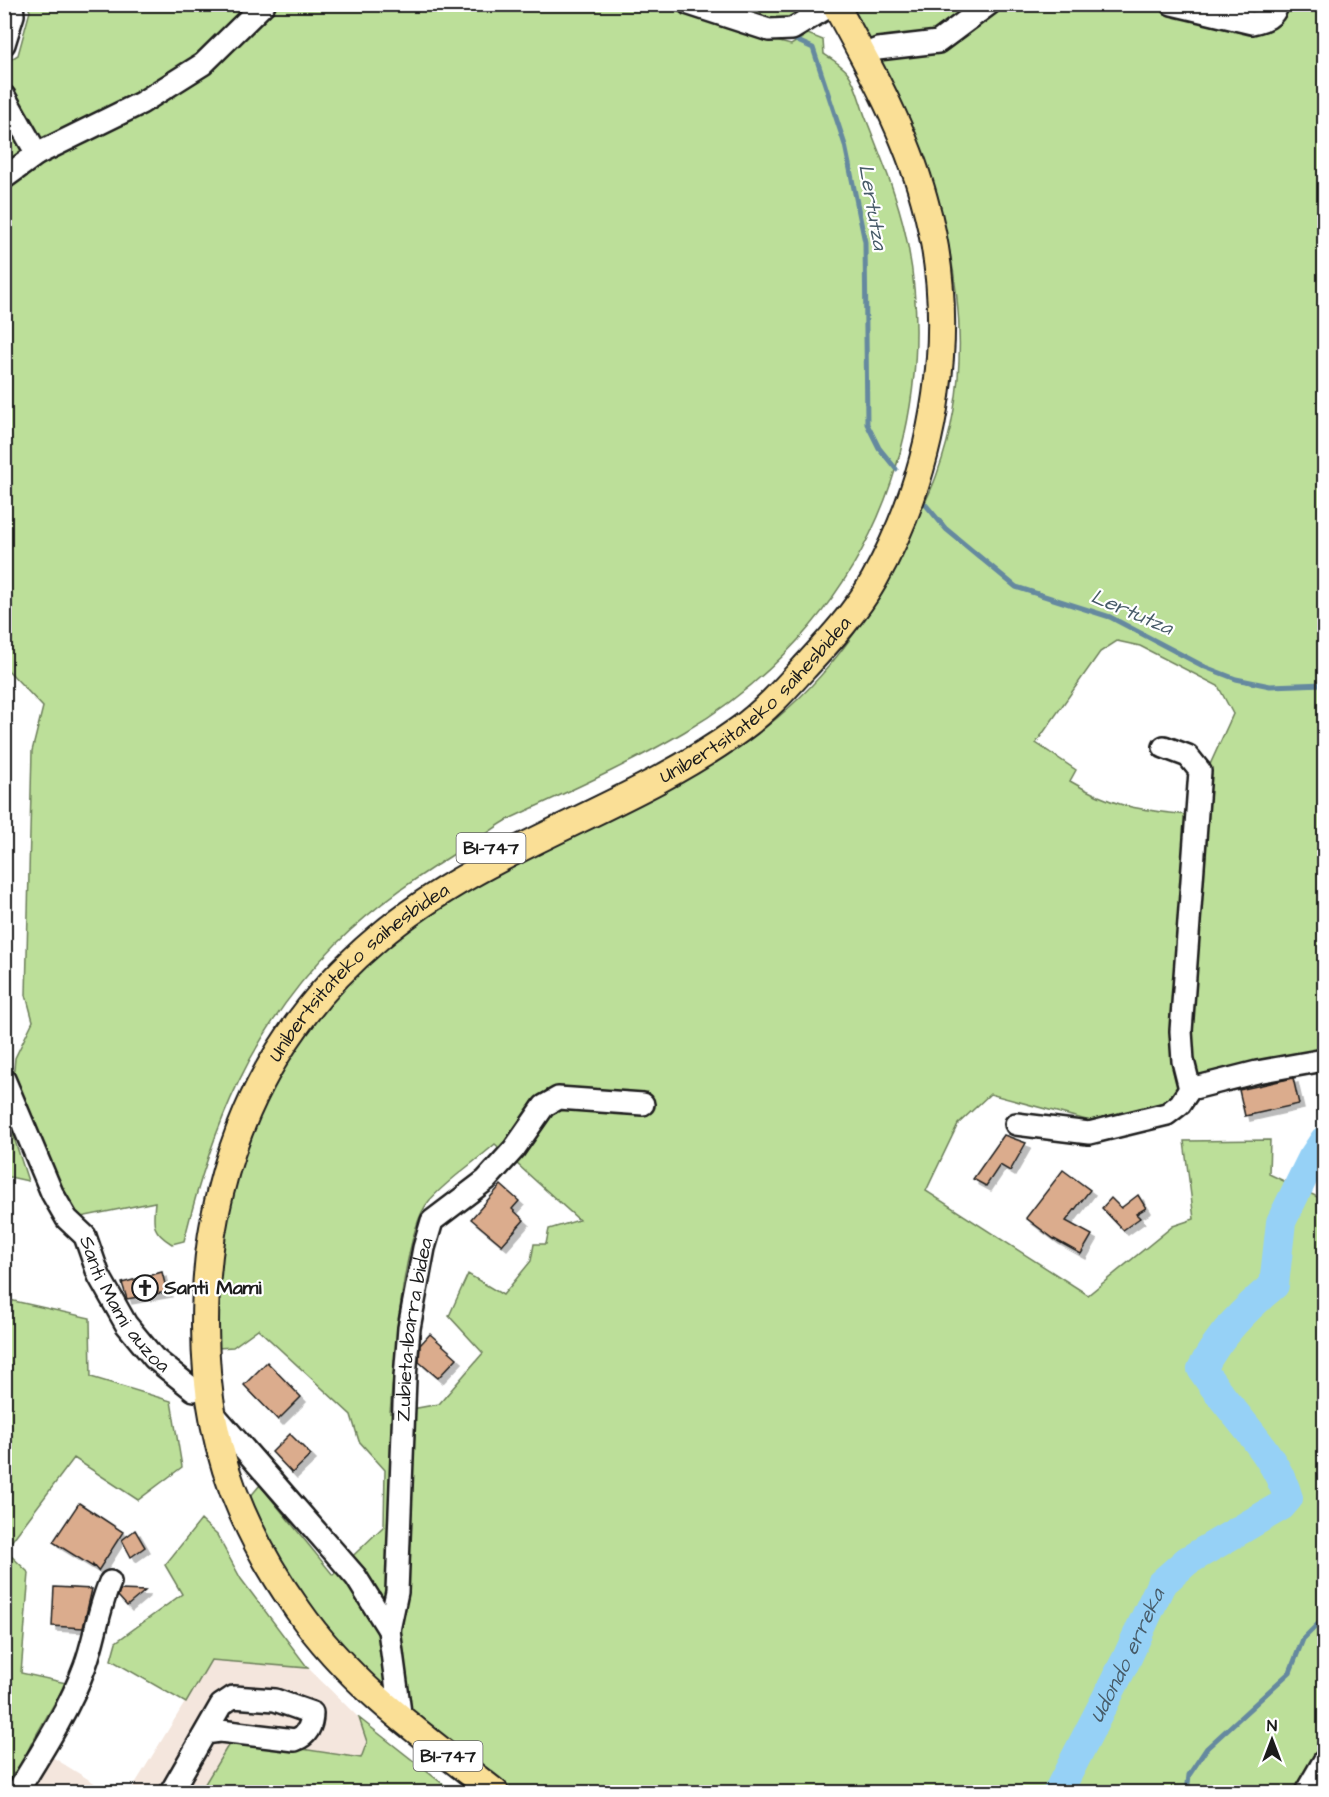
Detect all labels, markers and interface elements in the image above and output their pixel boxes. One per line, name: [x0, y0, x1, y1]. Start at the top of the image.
water label: Lertutza: [851, 162, 895, 253]
water label: Lertutza: [1087, 582, 1179, 643]
street label: Unibertsitateko saihesbidea: [654, 610, 858, 791]
road number: BI-747: [456, 833, 526, 863]
street label: Unibertsitateko saihesbidea: [262, 876, 455, 1067]
street label: Santi Mami auzoa: [72, 1232, 176, 1379]
street label: Zubieta-Ibarra bidea: [389, 1234, 440, 1422]
church icon: Santi Mami: [130, 1273, 160, 1303]
place label: Santi Mami: [163, 1274, 262, 1302]
water label: Udondo erreka: [1082, 1583, 1172, 1727]
north arrow: [1242, 1710, 1302, 1770]
text: N: [1267, 1715, 1277, 1737]
road number: BI-747: [414, 1741, 482, 1771]

